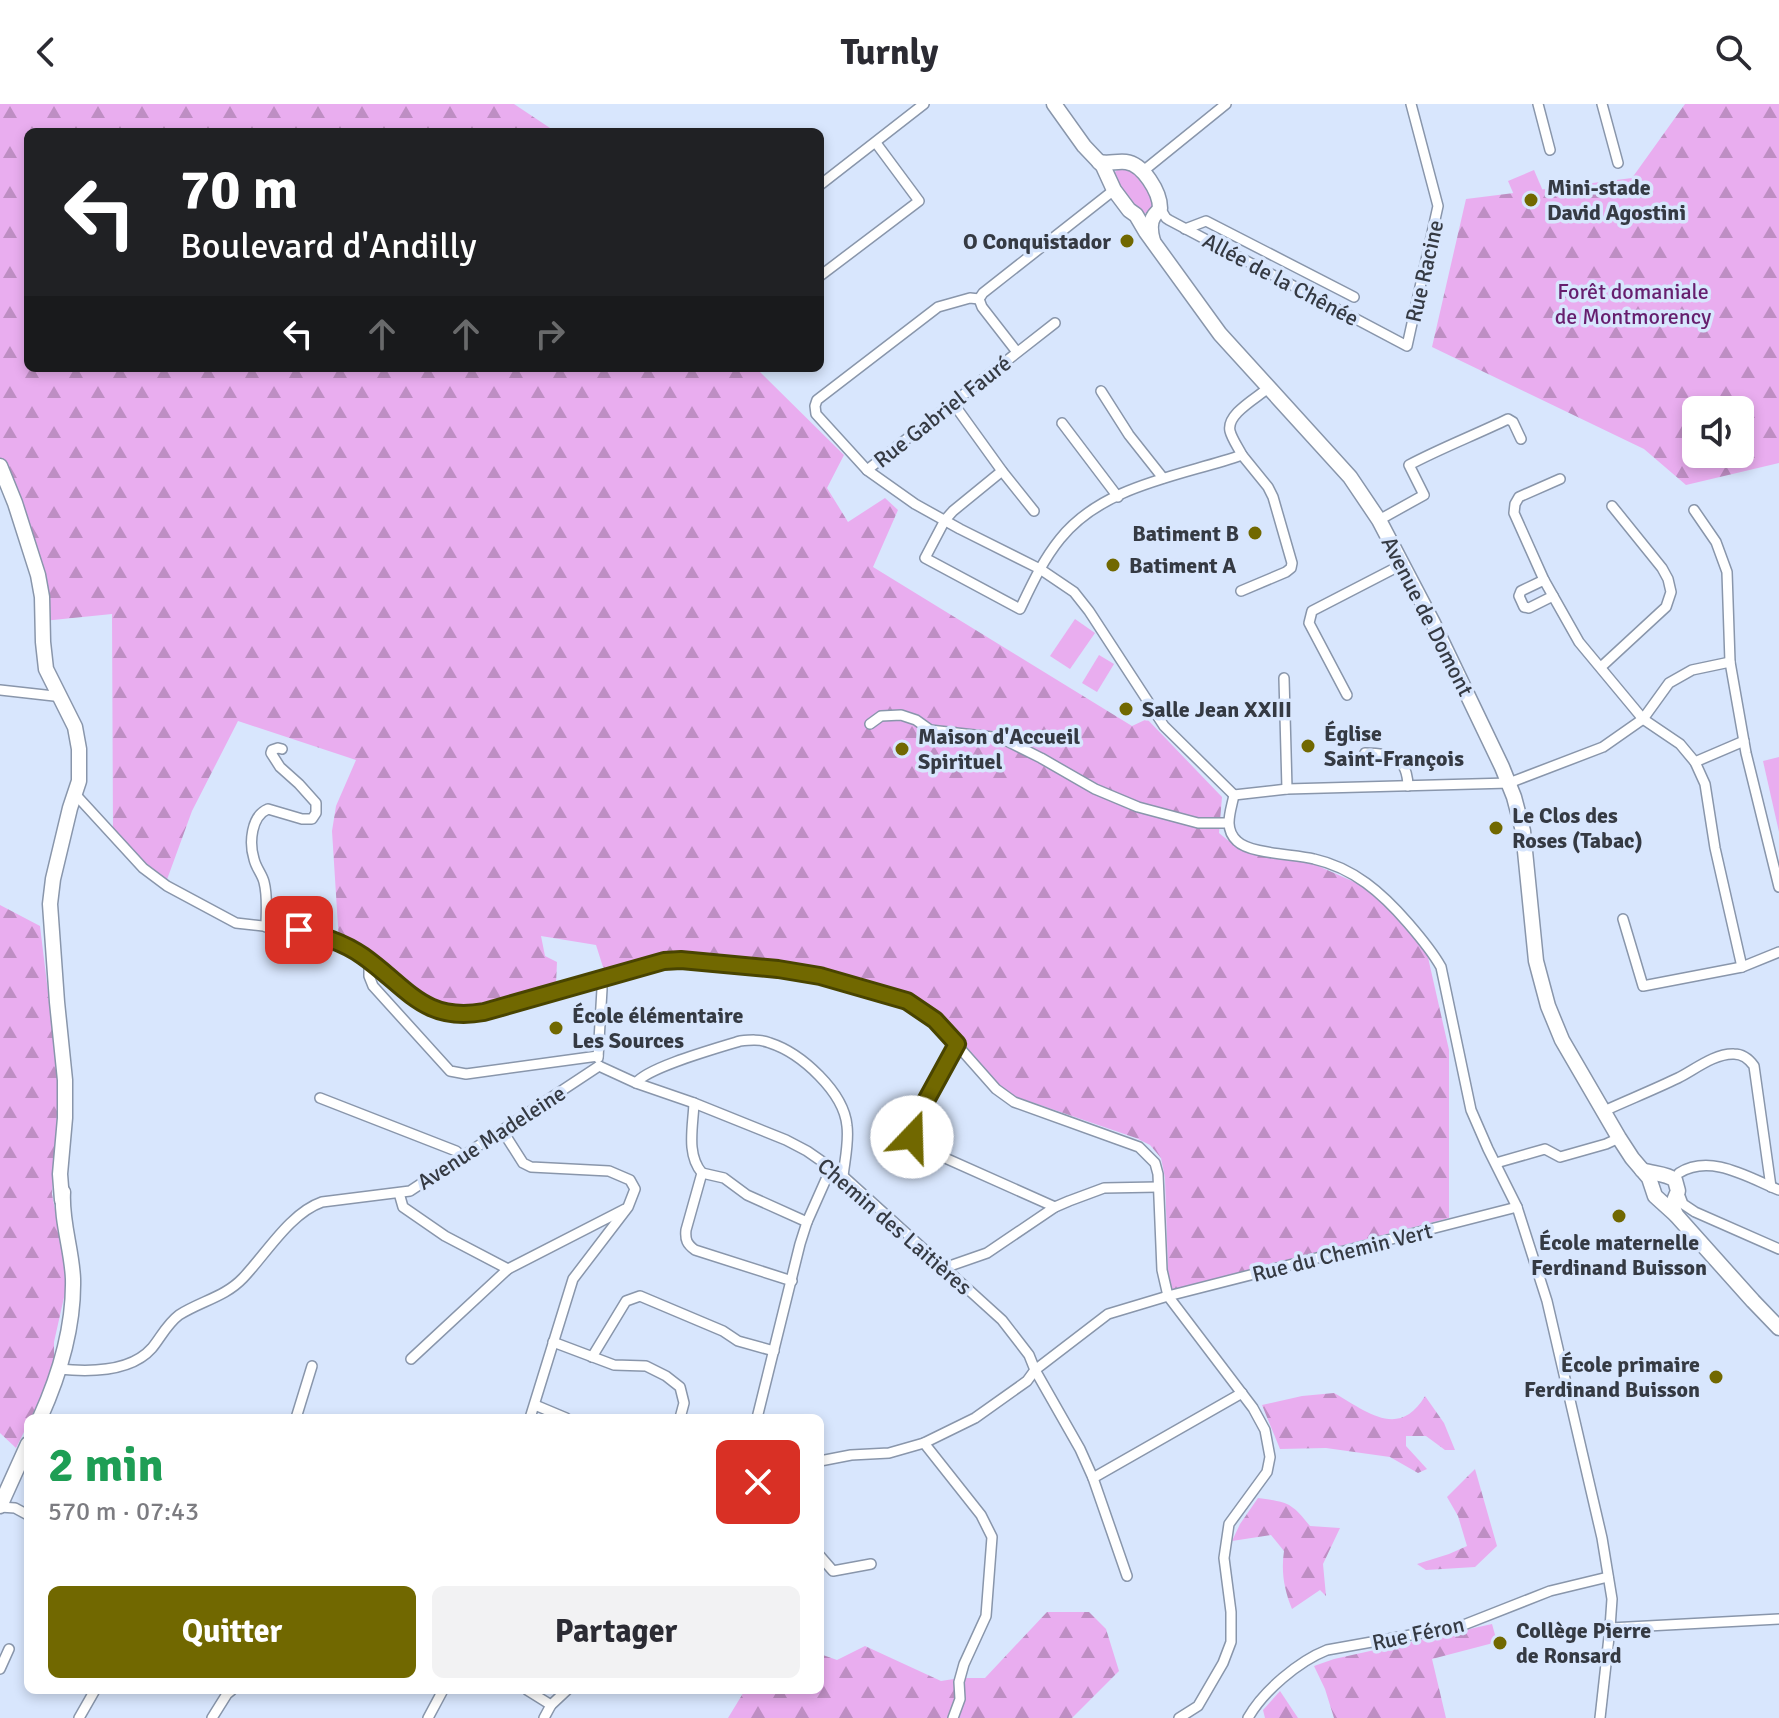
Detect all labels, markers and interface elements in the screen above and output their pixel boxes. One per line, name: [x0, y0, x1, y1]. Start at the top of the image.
icon: back: [24, 30, 68, 74]
text: Turnly: [841, 30, 938, 75]
icon: search: [1711, 30, 1755, 74]
text: 70 m: [180, 155, 298, 224]
icon: left: [48, 160, 152, 264]
place label: Mini-stade David Agostini: [1547, 174, 1686, 226]
marker: Mini-stade David Agostini: [1522, 191, 1540, 209]
street label: Rue Racine: [1400, 217, 1449, 325]
text: Boulevard d'Andilly: [180, 224, 476, 269]
street label: Allée de la Chênée: [1198, 227, 1363, 332]
place label: O Conquistador: [963, 228, 1111, 255]
marker: O Conquistador: [1118, 232, 1136, 250]
park label: Forêt domaniale de Montmorency: [1555, 278, 1712, 330]
icon: left: [276, 312, 320, 356]
icon: ahead: [360, 312, 404, 356]
icon: ahead: [444, 312, 488, 356]
icon: right: [528, 312, 572, 356]
street label: Rue Gabriel Fauré: [868, 349, 1016, 473]
map controls: [1682, 396, 1754, 468]
button: sound: [1682, 396, 1754, 468]
place label: Batiment B: [1132, 520, 1239, 547]
marker: Batiment B: [1246, 524, 1264, 542]
street label: Avenue de Domont: [1376, 532, 1480, 701]
place label: Batiment A: [1129, 552, 1236, 579]
marker: Batiment A: [1104, 556, 1122, 574]
place label: Salle Jean XXIII: [1142, 696, 1292, 723]
marker: Salle Jean XXIII: [1117, 700, 1135, 718]
place label: Église Saint-François: [1324, 720, 1464, 772]
place label: Maison d'Accueil Spirituel: [918, 723, 1080, 775]
marker: Église Saint-François: [1299, 737, 1317, 755]
marker: Maison d'Accueil Spirituel: [893, 740, 911, 758]
place label: Le Clos des Roses (Tabac): [1512, 802, 1643, 854]
marker: Le Clos des Roses (Tabac): [1487, 819, 1505, 837]
pin: [265, 896, 333, 964]
icon: arrive: [277, 908, 321, 952]
place label: École élémentaire Les Sources: [572, 1002, 743, 1054]
marker: École élémentaire Les Sources: [547, 1019, 565, 1037]
street label: Avenue Madeleine: [412, 1079, 570, 1195]
position arrow: [870, 1095, 954, 1179]
street label: Chemin des Laitières: [812, 1152, 977, 1301]
marker: École maternelle Ferdinand Buisson: [1610, 1207, 1628, 1225]
street label: Rue du Chemin Vert: [1249, 1217, 1435, 1288]
place label: École maternelle Ferdinand Buisson: [1531, 1229, 1707, 1281]
place label: École primaire Ferdinand Buisson: [1524, 1351, 1700, 1403]
marker: École primaire Ferdinand Buisson: [1707, 1368, 1725, 1386]
text: 2 min: [48, 1436, 164, 1495]
button: close: [716, 1440, 800, 1524]
text: 570 m · 07:43: [48, 1496, 199, 1528]
button: Quitter: [48, 1586, 416, 1678]
button: Partager: [432, 1586, 800, 1678]
street label: Rue Féron: [1370, 1611, 1467, 1656]
place label: Collège Pierre de Ronsard: [1516, 1617, 1651, 1669]
marker: Collège Pierre de Ronsard: [1491, 1634, 1509, 1652]

